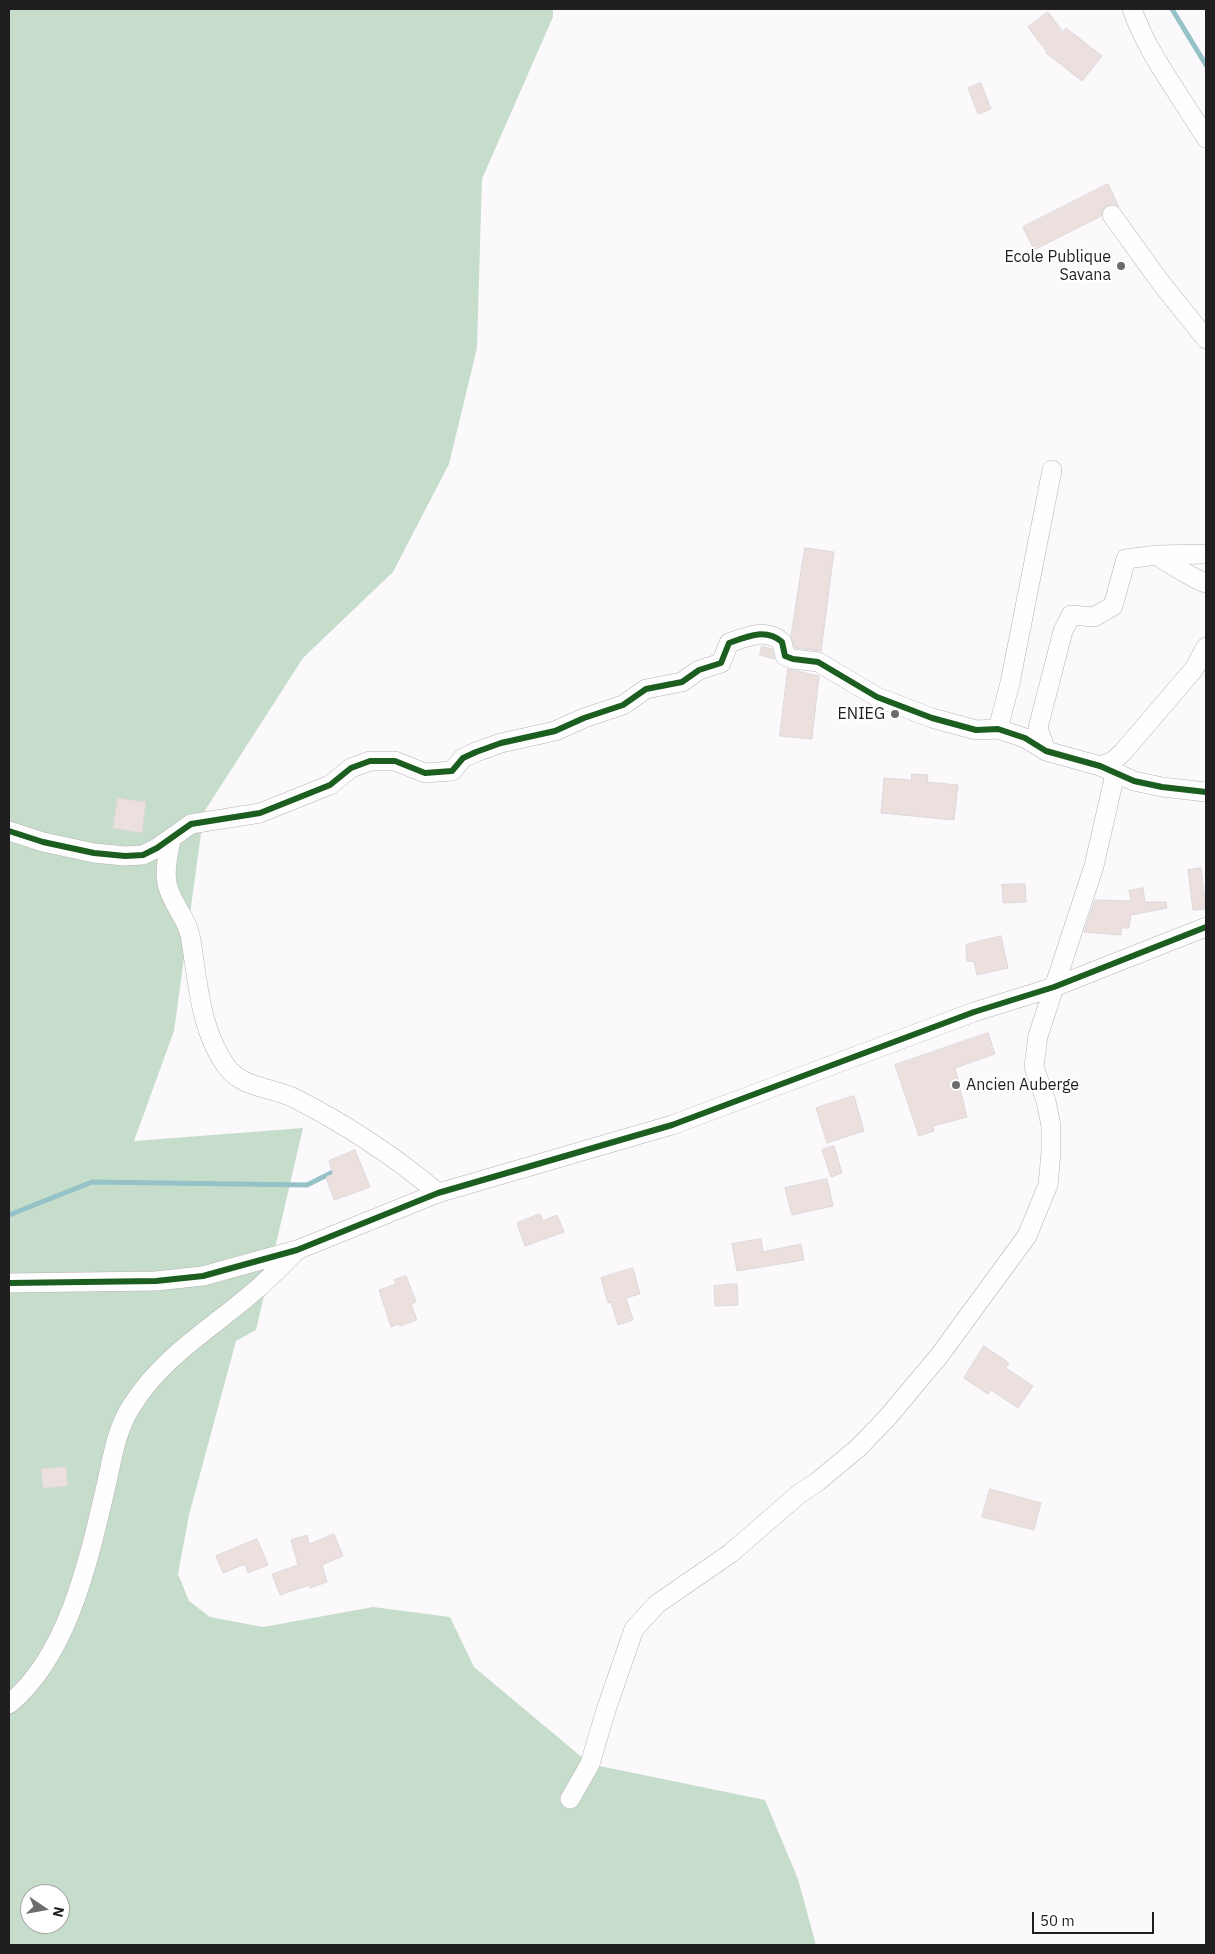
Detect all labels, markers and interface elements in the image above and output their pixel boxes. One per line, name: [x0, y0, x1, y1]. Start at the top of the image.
place label: Ecole Publique Savana: [1004, 247, 1111, 285]
marker: Ecole Publique Savana: [1115, 260, 1127, 272]
place label: ENIEG: [838, 704, 885, 724]
marker: ENIEG: [889, 708, 901, 720]
place label: Ancien Auberge: [966, 1075, 1079, 1095]
marker: Ancien Auberge: [950, 1079, 962, 1091]
north arrow: [20, 1884, 70, 1934]
scale bar: [1035, 1902, 1158, 1934]
text: N: [49, 1905, 69, 1919]
text: 50 m: [1040, 1911, 1075, 1930]

